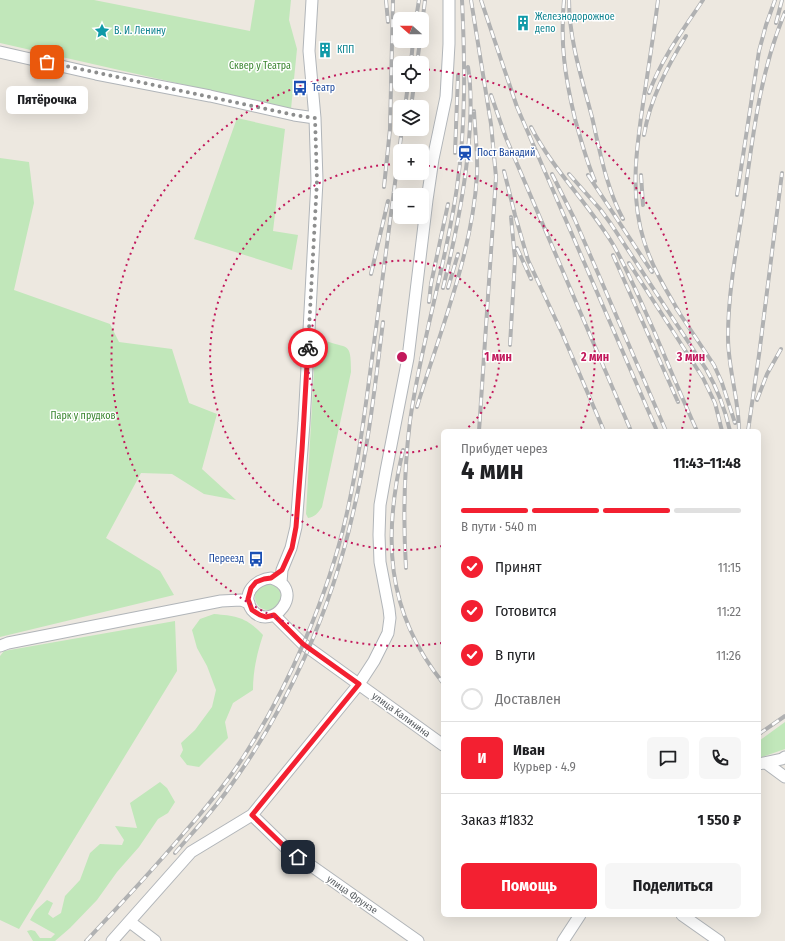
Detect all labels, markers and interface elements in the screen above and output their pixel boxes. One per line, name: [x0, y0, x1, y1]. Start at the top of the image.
place label: Железнодорожное депо: [535, 11, 615, 35]
north arrow: [393, 12, 429, 48]
map controls: [393, 12, 429, 224]
building icon: Железнодорожное депо: [514, 14, 532, 32]
place icon: В. И. Ленину: [93, 22, 111, 40]
place label: В. И. Ленину: [114, 25, 166, 37]
building icon: КПП: [316, 41, 334, 59]
place label: КПП: [337, 44, 354, 56]
pin: [30, 45, 64, 79]
icon: bag: [36, 51, 58, 73]
button: locate: [393, 56, 429, 92]
park label: Сквер у Театра: [229, 60, 291, 72]
bus stop icon: Театр: [291, 79, 309, 97]
place label: Театр: [312, 82, 335, 94]
callout: Пятёрочка: [6, 86, 88, 114]
text: Пятёрочка: [17, 92, 77, 107]
button: layers: [393, 100, 429, 136]
button: +: [393, 144, 429, 180]
station icon: Пост Ванадий: [456, 144, 474, 162]
place label: Пост Ванадий: [477, 147, 535, 159]
button: −: [393, 188, 429, 224]
courier: [288, 328, 328, 368]
icon: bike: [297, 337, 319, 359]
centre of rings: [395, 350, 409, 364]
text: 1 мин: [484, 350, 512, 364]
text: 2 мин: [580, 350, 609, 364]
text: 3 мин: [676, 350, 705, 364]
park label: Парк у прудков: [51, 410, 115, 422]
text: Прибудет через: [461, 441, 548, 456]
text: 11:43–11:48: [673, 454, 741, 472]
text: 4 мин: [461, 455, 523, 486]
text: В пути · 540 m: [461, 519, 537, 534]
bus stop icon: Переезд: [247, 550, 265, 568]
place label: Переезд: [209, 553, 244, 565]
icon: check: [461, 556, 483, 578]
text: Принят: [495, 558, 542, 576]
text: 11:15: [718, 560, 741, 575]
icon: check: [461, 600, 483, 622]
text: Готовится: [495, 602, 557, 620]
text: 11:22: [717, 604, 741, 619]
icon: check: [461, 644, 483, 666]
text: В пути: [495, 646, 536, 664]
text: 11:26: [716, 648, 741, 663]
street label: улица Калинина: [370, 690, 433, 740]
text: Доставлен: [495, 690, 561, 708]
button: chat: [647, 737, 689, 779]
button: phone: [699, 737, 741, 779]
text: Иван: [513, 741, 545, 759]
text: И: [478, 749, 487, 767]
text: Курьер · 4.9: [513, 759, 576, 774]
text: Заказ #1832: [461, 811, 534, 829]
text: 1 550 ₽: [697, 811, 741, 829]
pin: [281, 840, 315, 874]
icon: home: [287, 846, 309, 868]
button: Помощь: [461, 863, 597, 909]
button: Поделиться: [605, 863, 741, 909]
street label: улица Фрунзе: [324, 873, 380, 917]

